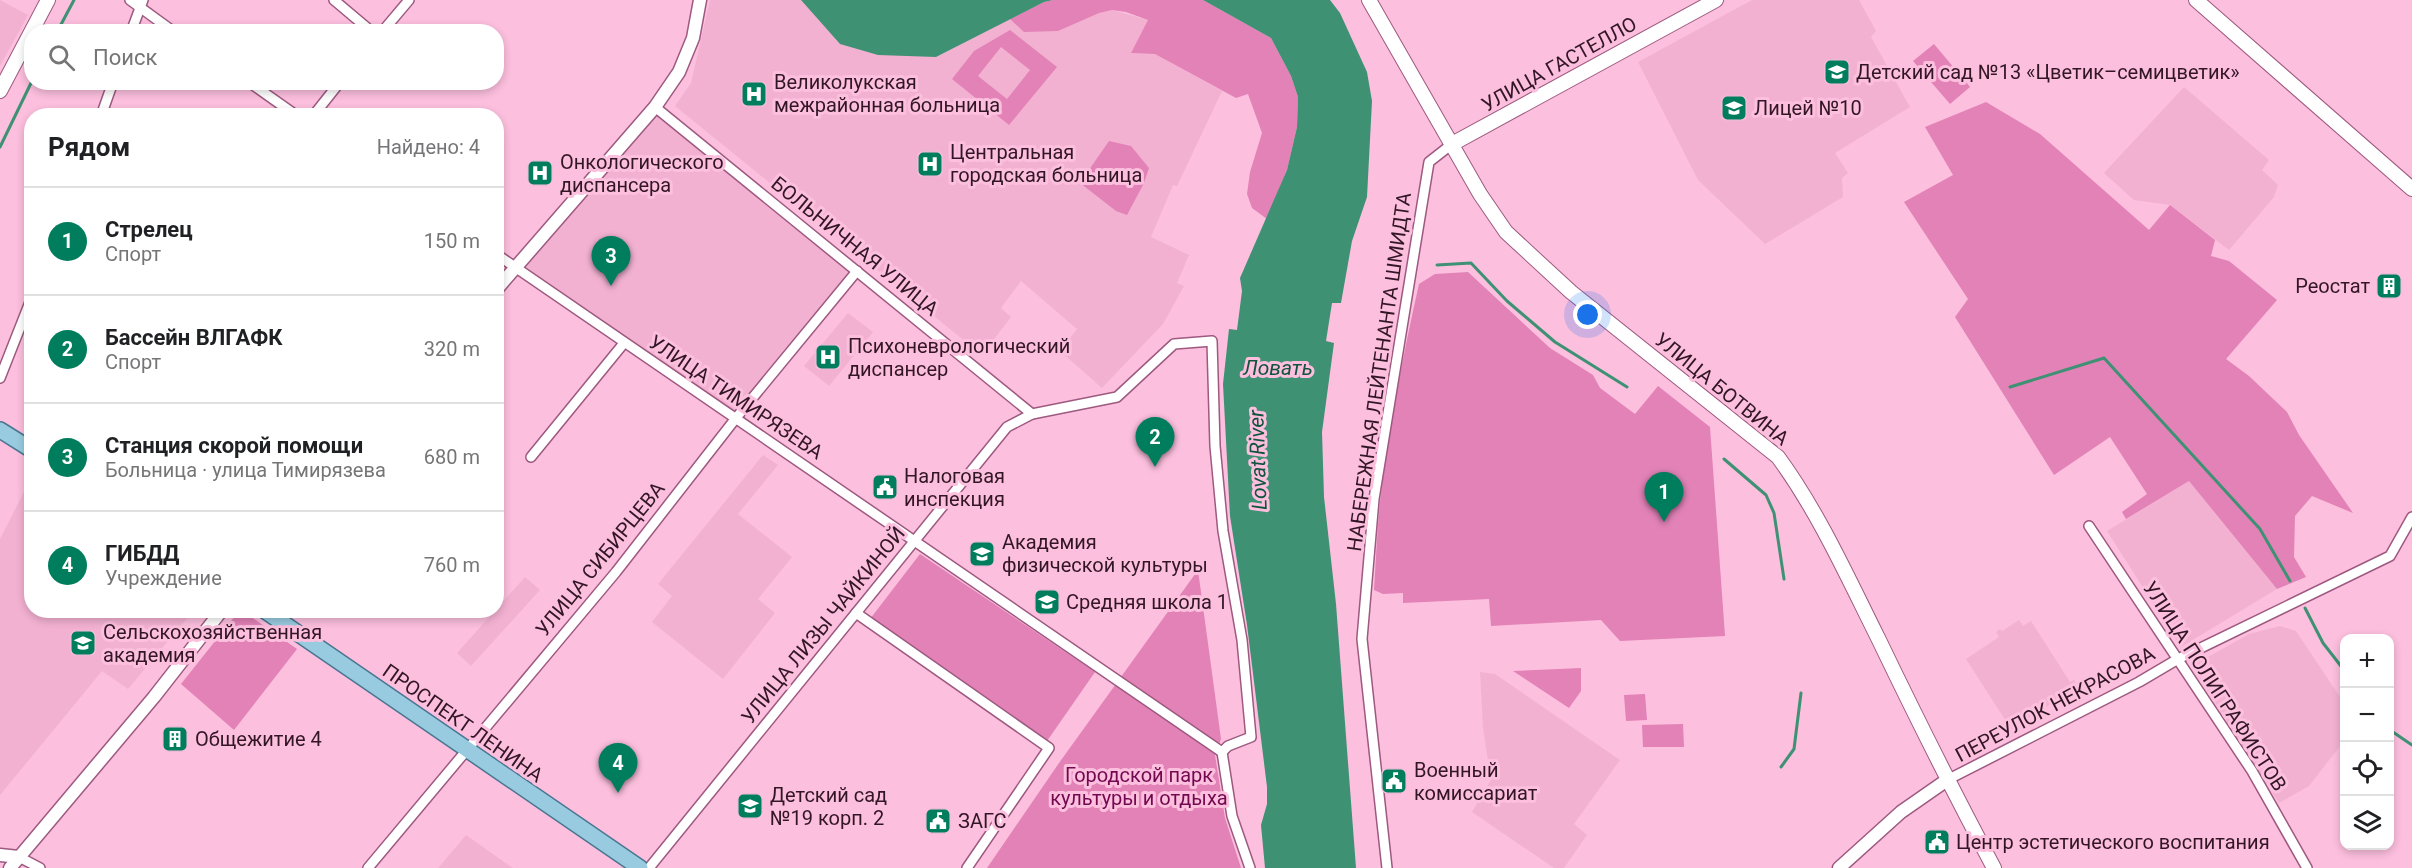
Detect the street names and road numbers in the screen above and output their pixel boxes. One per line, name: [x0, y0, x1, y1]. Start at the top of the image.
street label: УЛИЦА ГАСТЕЛЛО: [1477, 11, 1641, 117]
street label: БОЛЬНИЧНАЯ УЛИЦА: [767, 171, 943, 321]
street label: НАБЕРЕЖНАЯ ЛЕЙТЕНАНТА ШМИДТА: [1342, 191, 1416, 553]
street label: УЛИЦА БОТВИНА: [1650, 328, 1794, 450]
street label: УЛИЦА ТИМИРЯЗЕВА: [644, 330, 828, 464]
street label: УЛИЦА СИБИРЦЕВА: [530, 477, 670, 641]
street label: УЛИЦА ЛИЗЫ ЧАЙКИНОЙ: [736, 522, 910, 728]
street label: УЛИЦА ПОЛИГРАФИСТОВ: [2138, 577, 2292, 795]
street label: ПЕРЕУЛОК НЕКРАСОВА: [1951, 641, 2159, 767]
street label: ПРОСПЕКТ ЛЕНИНА: [378, 659, 548, 787]

